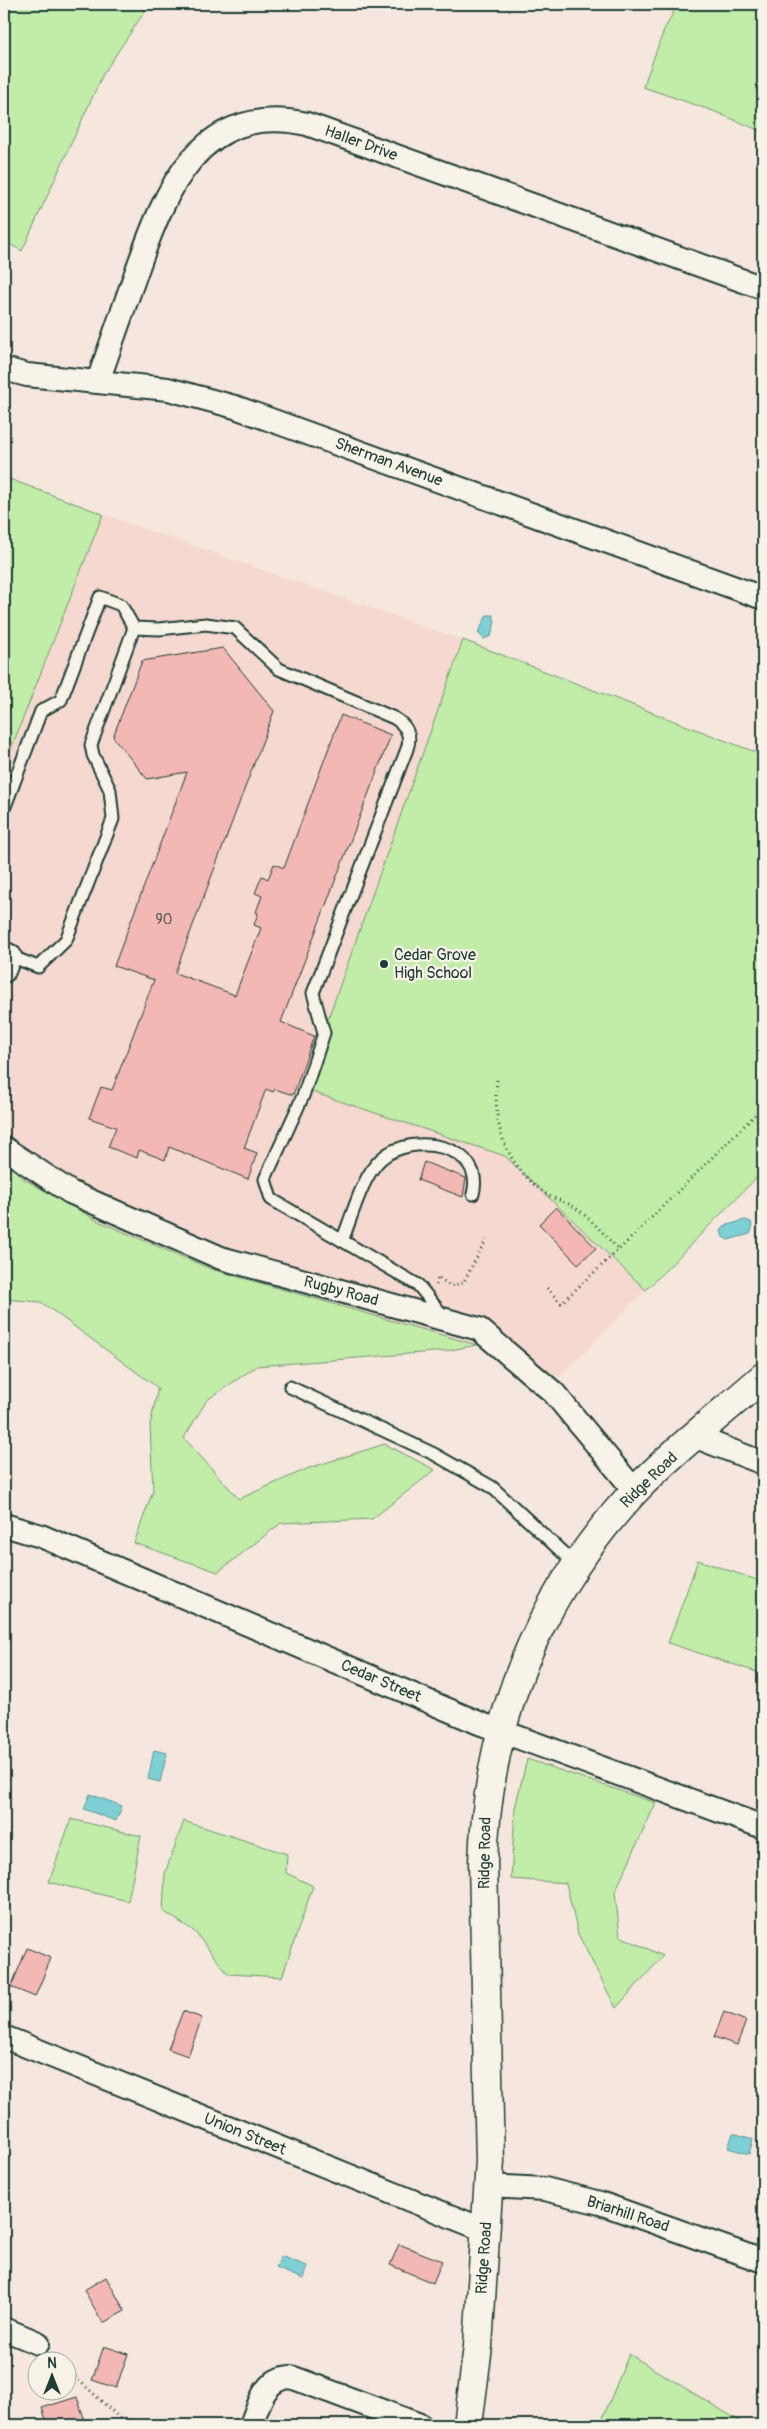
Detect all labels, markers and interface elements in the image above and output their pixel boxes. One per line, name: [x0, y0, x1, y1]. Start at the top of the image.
street label: Haller Drive: [322, 121, 400, 166]
street label: Sherman Avenue: [332, 433, 446, 491]
house number: 90: [156, 911, 172, 928]
place label: Cedar Grove High School: [394, 945, 476, 983]
marker: Cedar Grove High School: [378, 958, 390, 970]
street label: Rugby Road: [301, 1271, 381, 1311]
street label: Ridge Road: [616, 1448, 682, 1512]
street label: Cedar Street: [338, 1655, 425, 1707]
street label: Ridge Road: [474, 1817, 496, 1889]
street label: Union Street: [201, 2108, 290, 2160]
street label: Briarhill Road: [584, 2191, 672, 2237]
street label: Ridge Road: [471, 2221, 497, 2295]
north arrow: [28, 2352, 78, 2402]
text: N: [47, 2355, 57, 2372]

